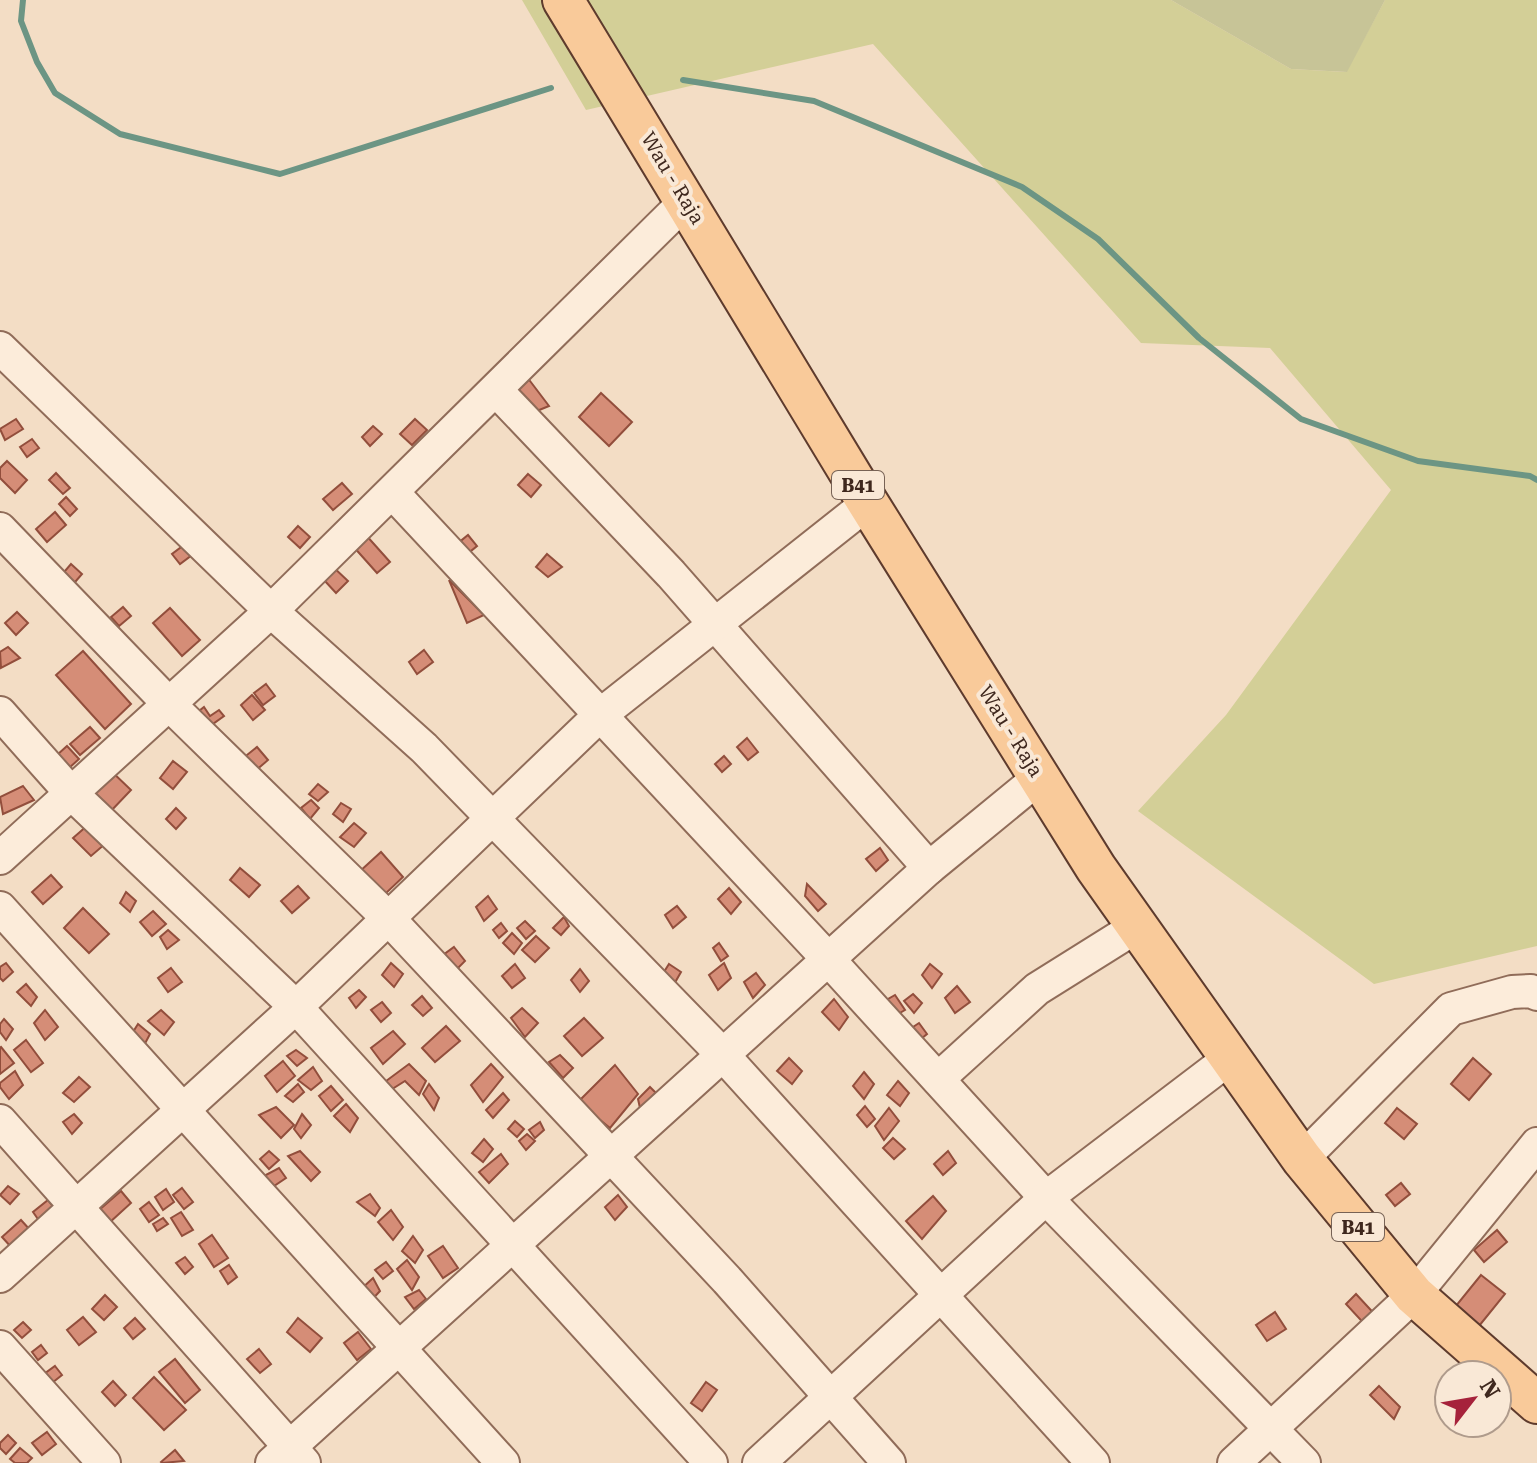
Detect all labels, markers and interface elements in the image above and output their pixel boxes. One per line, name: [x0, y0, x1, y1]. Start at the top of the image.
street label: Wau - Raja: [636, 128, 710, 228]
road number: B41: [832, 471, 884, 499]
street label: Wau - Raja: [974, 681, 1049, 781]
road number: B41: [1332, 1213, 1384, 1241]
north arrow: [1433, 1359, 1513, 1439]
text: N: [1475, 1375, 1505, 1403]

